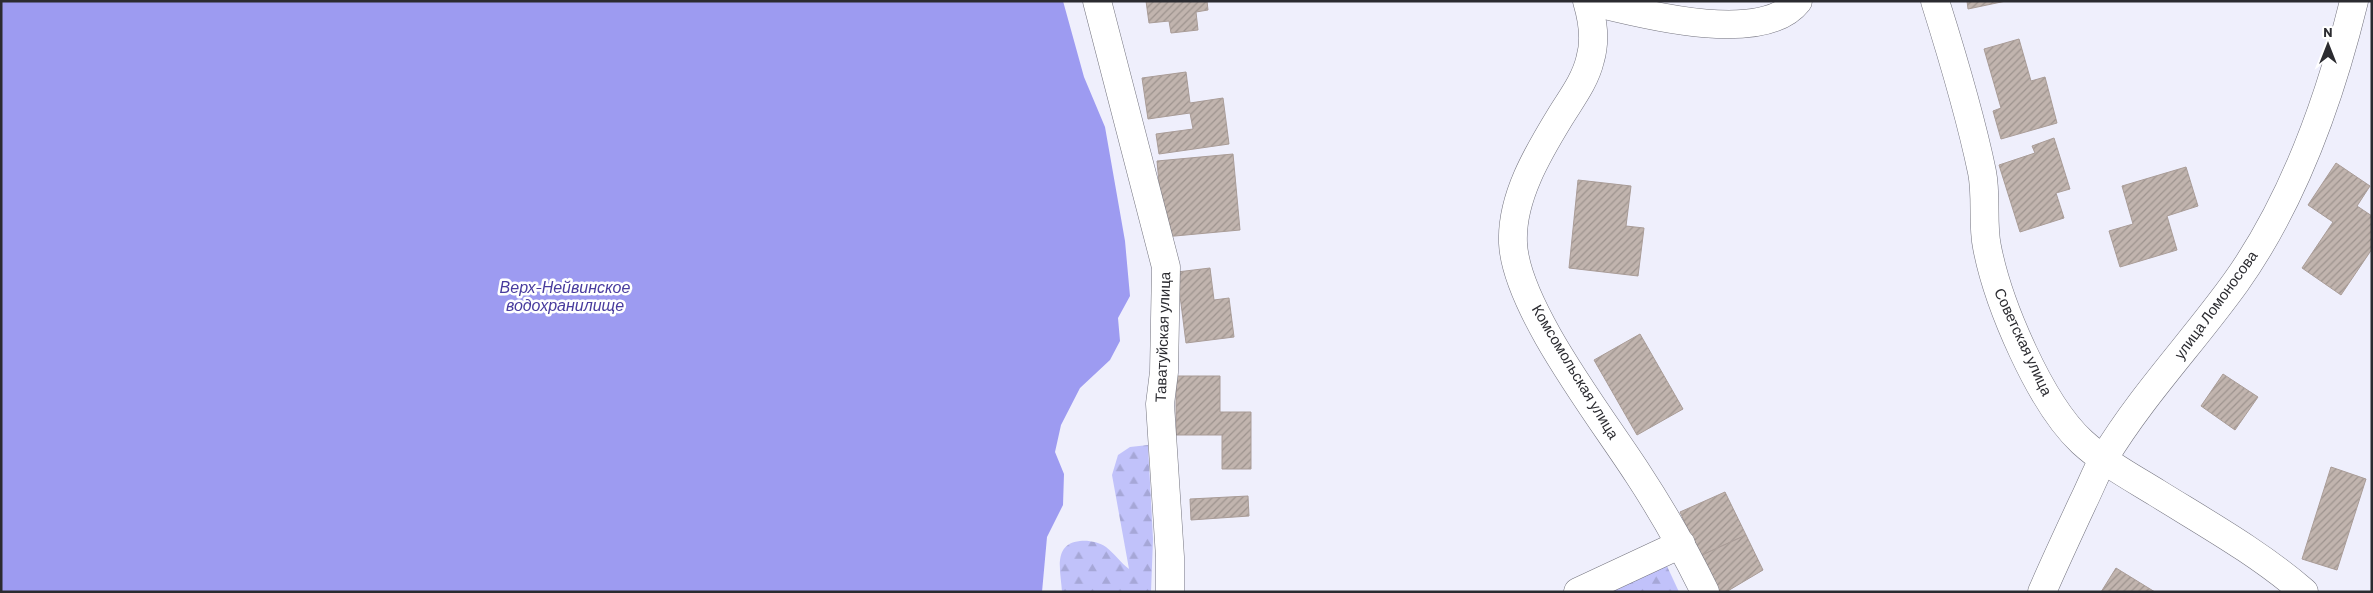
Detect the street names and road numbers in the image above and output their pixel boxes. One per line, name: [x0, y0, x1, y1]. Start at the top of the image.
street label: улица Ломоносова: [2170, 246, 2261, 362]
street label: Таватуйская улица: [1151, 271, 1173, 403]
street label: Советская улица: [1991, 285, 2057, 399]
street label: Комсомольская улица: [1529, 301, 1623, 442]

